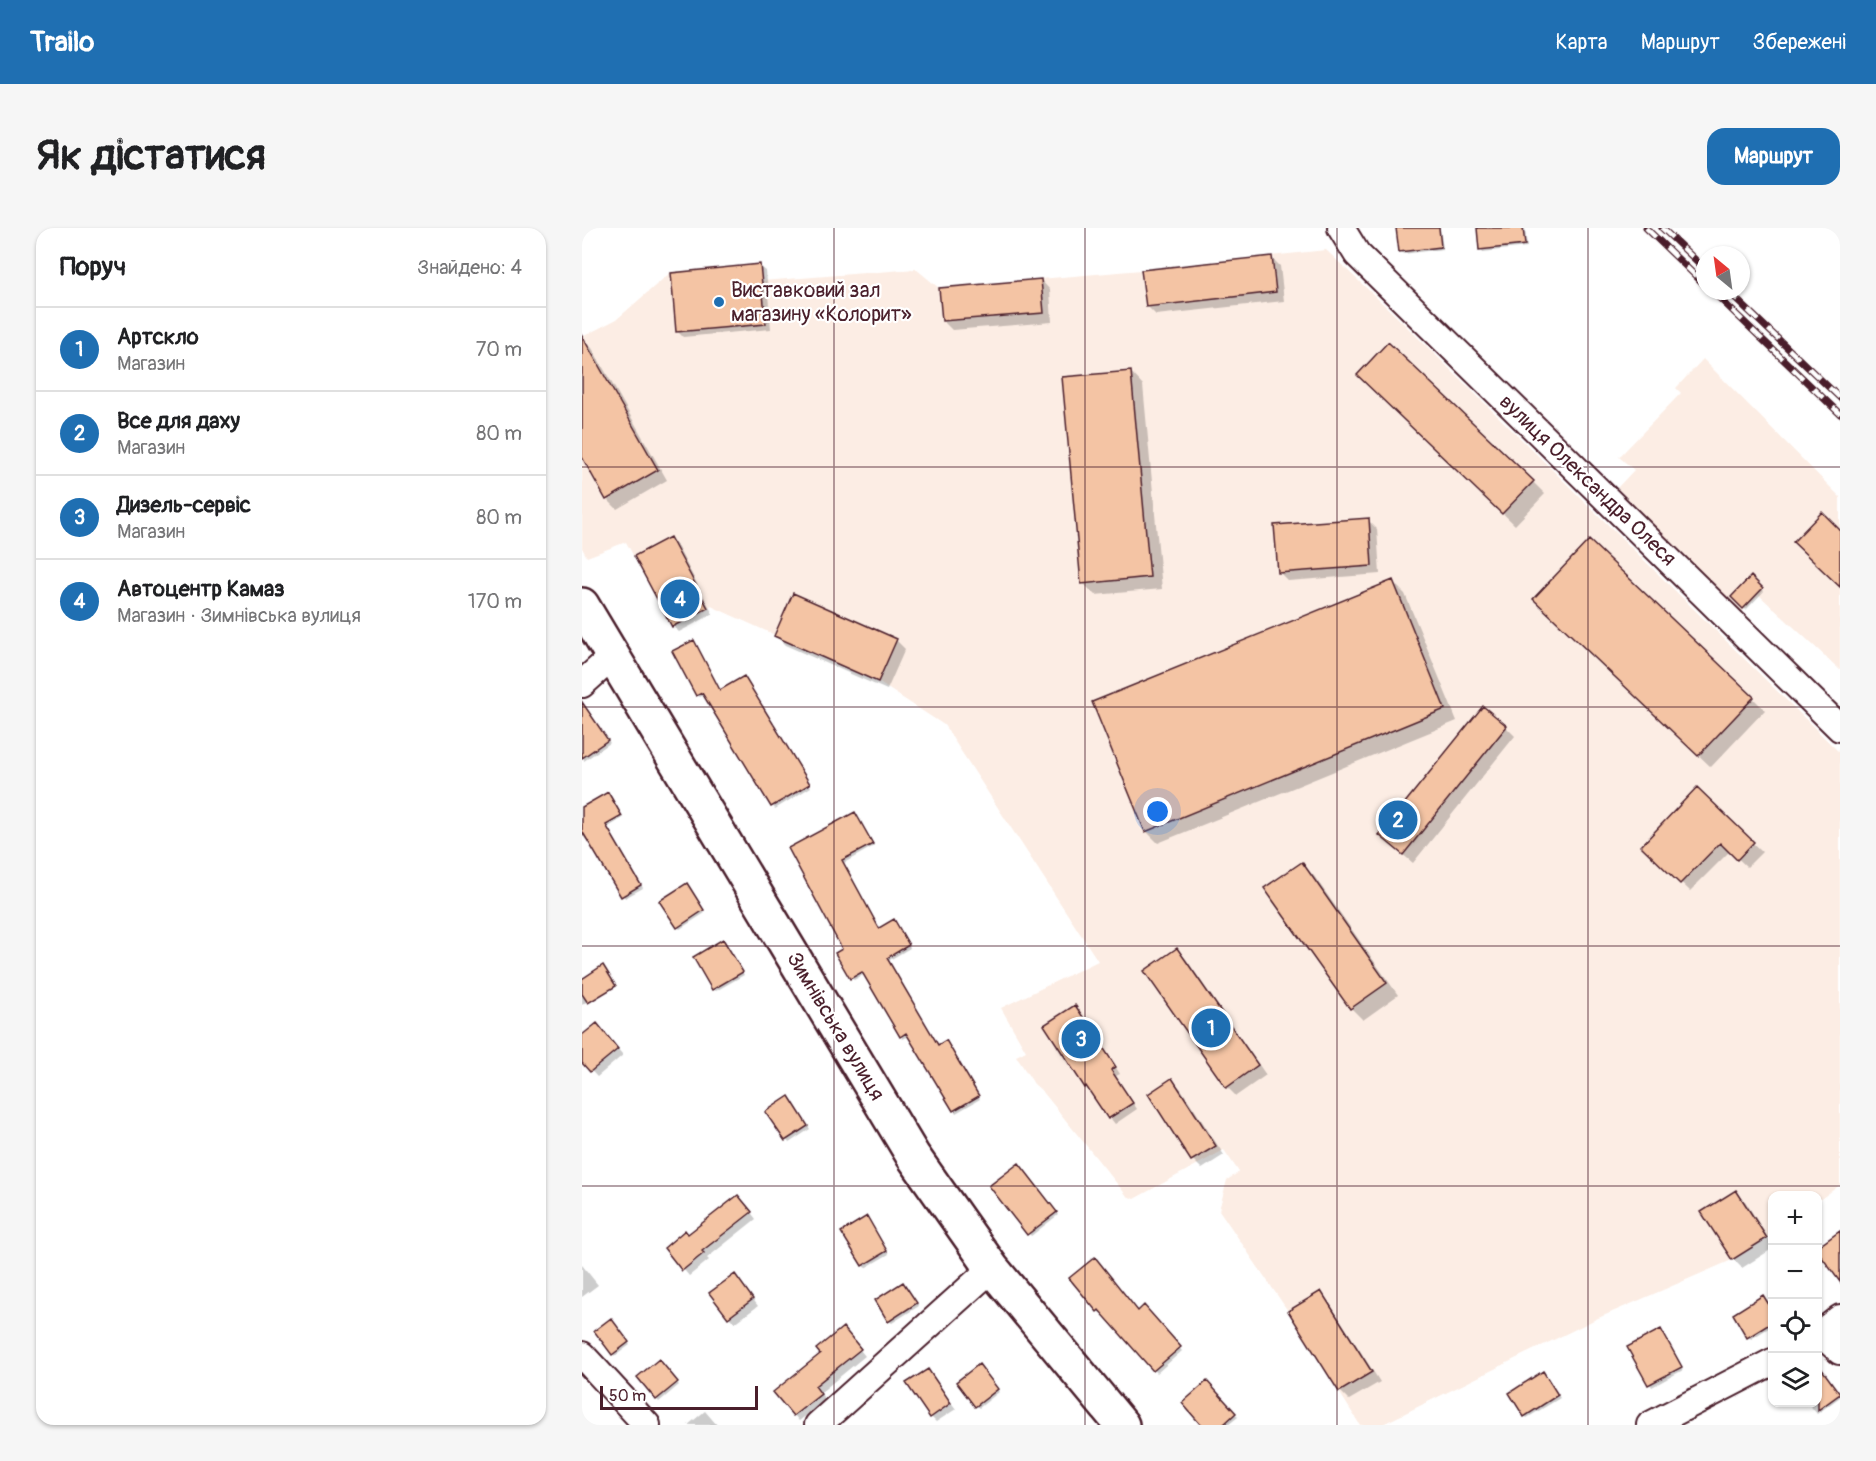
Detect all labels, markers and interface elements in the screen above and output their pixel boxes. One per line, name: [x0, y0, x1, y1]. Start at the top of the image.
text: Trailo: [30, 25, 94, 60]
text: Карта: [1556, 29, 1608, 56]
text: Маршрут: [1641, 29, 1720, 56]
text: Збережені: [1753, 29, 1846, 56]
button: Маршрут: [1707, 128, 1840, 185]
text: Як дістатися: [36, 130, 266, 182]
north arrow: [1696, 246, 1750, 300]
text: Поруч: [60, 251, 126, 283]
text: Знайдено: 4: [417, 255, 522, 280]
place label: Виставковий зал магазину «Колорит»: [731, 277, 912, 328]
marker: Виставковий зал магазину «Колорит»: [712, 295, 726, 309]
text: Артскло: [117, 323, 199, 351]
text: 1: [76, 337, 83, 362]
text: 70 m: [476, 337, 522, 362]
text: Магазин: [117, 351, 185, 376]
street label: вулиця Олександра Олеся: [1493, 389, 1682, 572]
text: Все для даху: [117, 407, 240, 435]
text: 2: [74, 421, 85, 446]
text: 80 m: [476, 421, 522, 446]
text: Магазин: [117, 435, 185, 460]
text: Дизель-сервіс: [117, 491, 251, 519]
text: 3: [74, 505, 85, 530]
text: 80 m: [476, 505, 522, 530]
text: Магазин: [117, 519, 185, 544]
text: Автоцентр Камаз: [117, 575, 285, 603]
pin: 4: [660, 576, 700, 622]
text: 4: [74, 589, 85, 614]
text: 170 m: [468, 589, 522, 614]
text: Магазин · Зимнівська вулиця: [117, 603, 361, 628]
your location: [1143, 797, 1172, 826]
pin: 2: [1378, 798, 1418, 842]
street label: Зимнівська вулиця: [781, 947, 891, 1105]
pin: 1: [1192, 1006, 1230, 1050]
pin: 3: [1062, 1016, 1100, 1062]
map controls: [1768, 1191, 1822, 1407]
button: +: [1768, 1191, 1822, 1245]
button: −: [1768, 1245, 1822, 1299]
button: locate: [1768, 1299, 1822, 1353]
button: layers: [1768, 1353, 1822, 1407]
scale bar: [600, 1383, 758, 1410]
text: 50 m: [609, 1386, 646, 1406]

